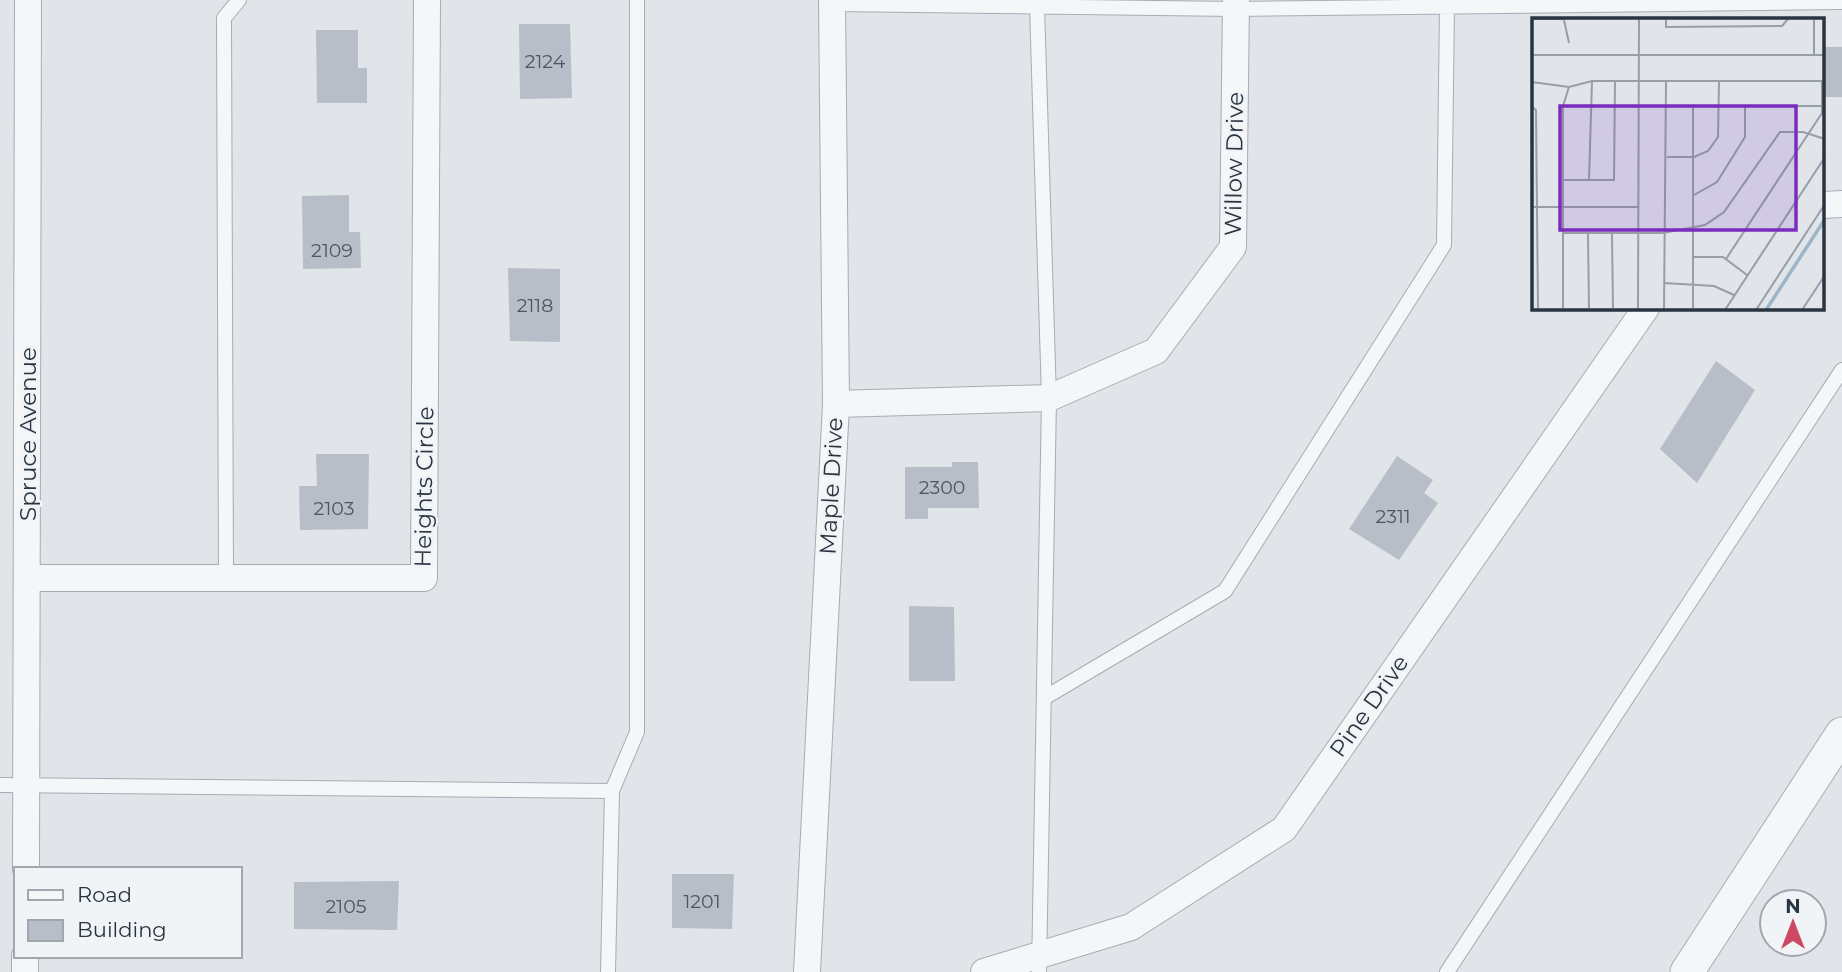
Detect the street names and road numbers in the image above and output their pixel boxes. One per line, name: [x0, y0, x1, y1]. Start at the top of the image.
street label: Willow Drive: [1219, 92, 1249, 236]
street label: Spruce Avenue: [14, 347, 42, 521]
street label: Heights Circle: [409, 406, 439, 568]
street label: Maple Drive: [813, 417, 849, 555]
street label: Pine Drive: [1324, 649, 1414, 763]

